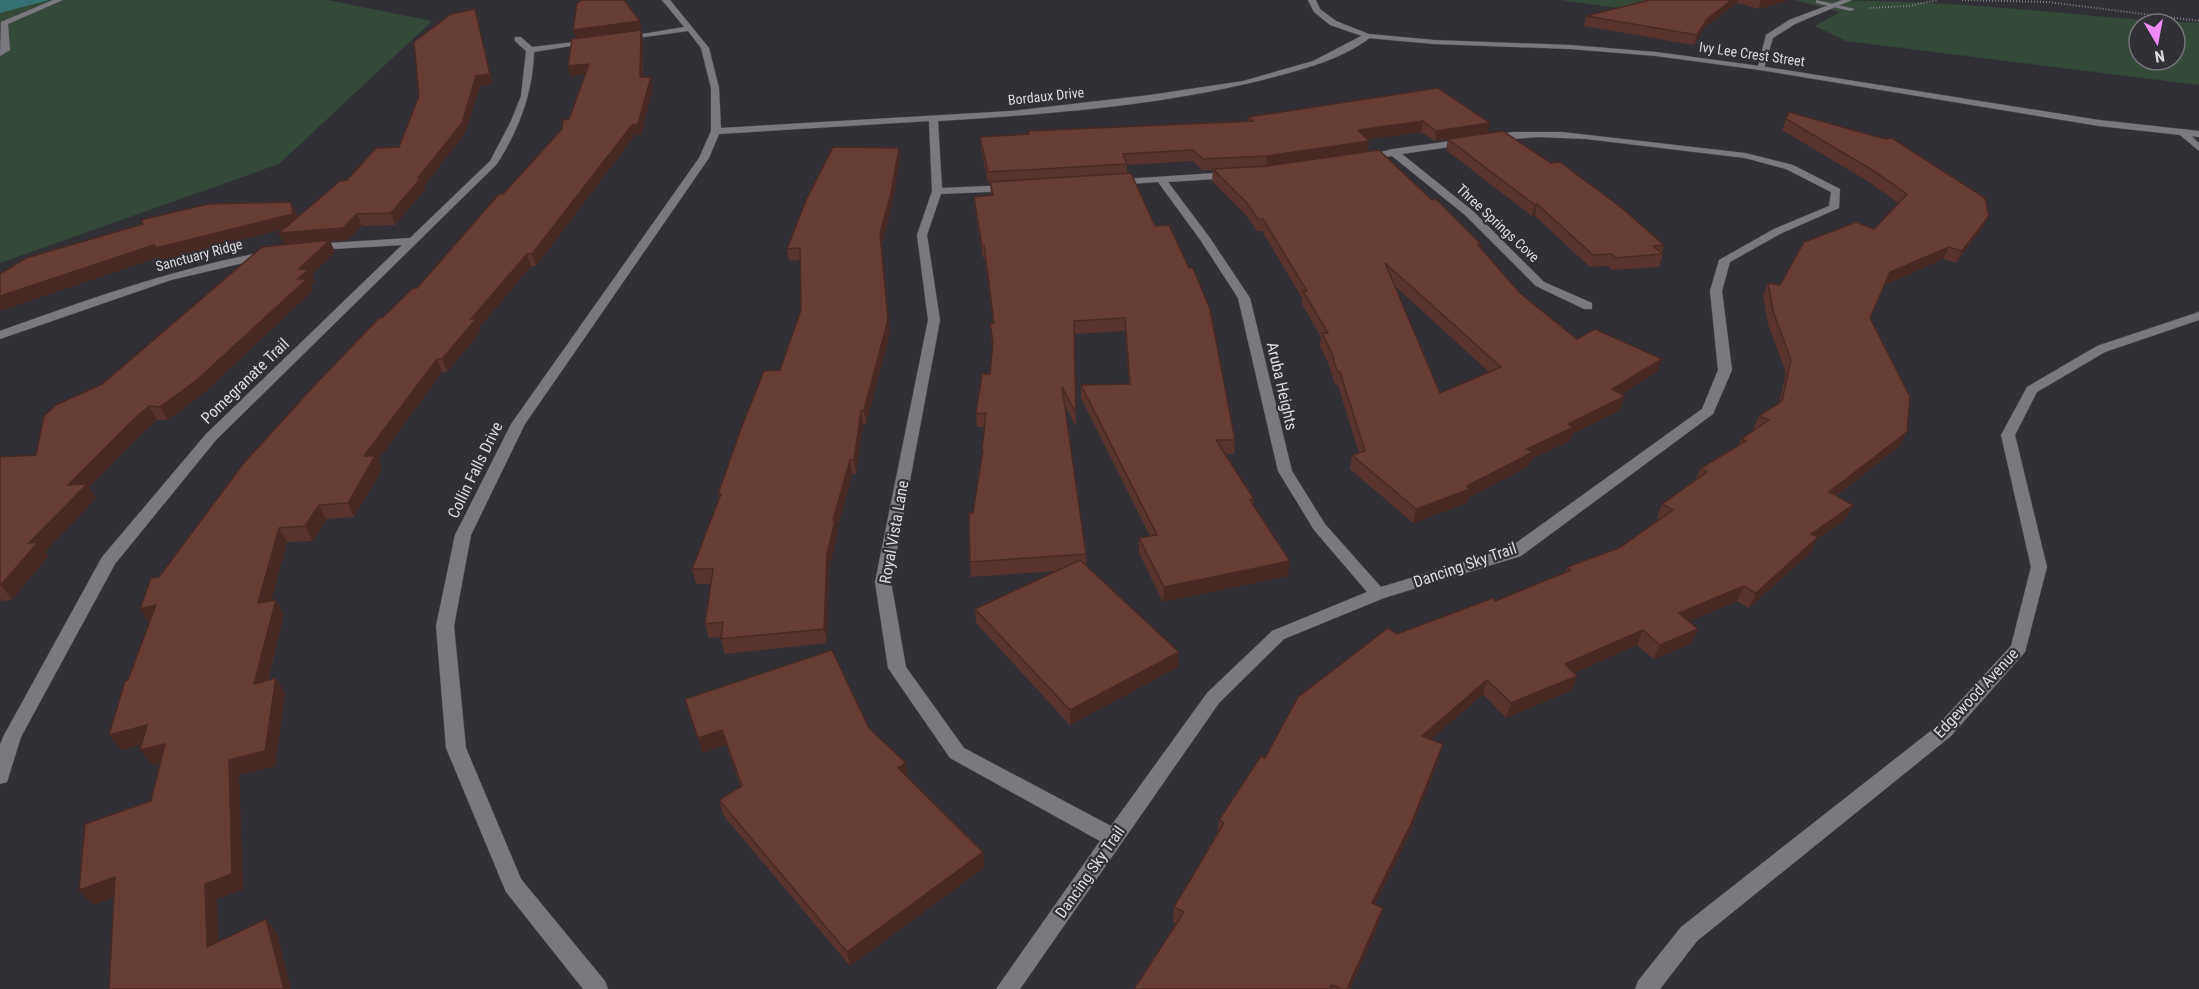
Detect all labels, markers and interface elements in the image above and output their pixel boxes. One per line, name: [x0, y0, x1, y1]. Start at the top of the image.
north arrow: [2127, 12, 2187, 72]
street label: Ivy Lee Crest Street: [1698, 39, 1806, 69]
text: N: [2153, 46, 2166, 66]
street label: Bordaux Drive: [1007, 84, 1085, 108]
street label: Three Springs Cove: [1453, 181, 1543, 266]
street label: Sanctuary Ridge: [154, 236, 245, 274]
street label: Pomegranate Trail: [197, 334, 293, 428]
street label: Aruba Heights: [1263, 340, 1301, 432]
street label: Collin Falls Drive: [443, 419, 507, 521]
street label: Royal Vista Lane: [876, 479, 912, 585]
street label: Dancing Sky Trail: [1411, 538, 1519, 592]
street label: Edgewood Avenue: [1930, 644, 2022, 742]
street label: Dancing Sky Trail: [1051, 822, 1129, 922]

